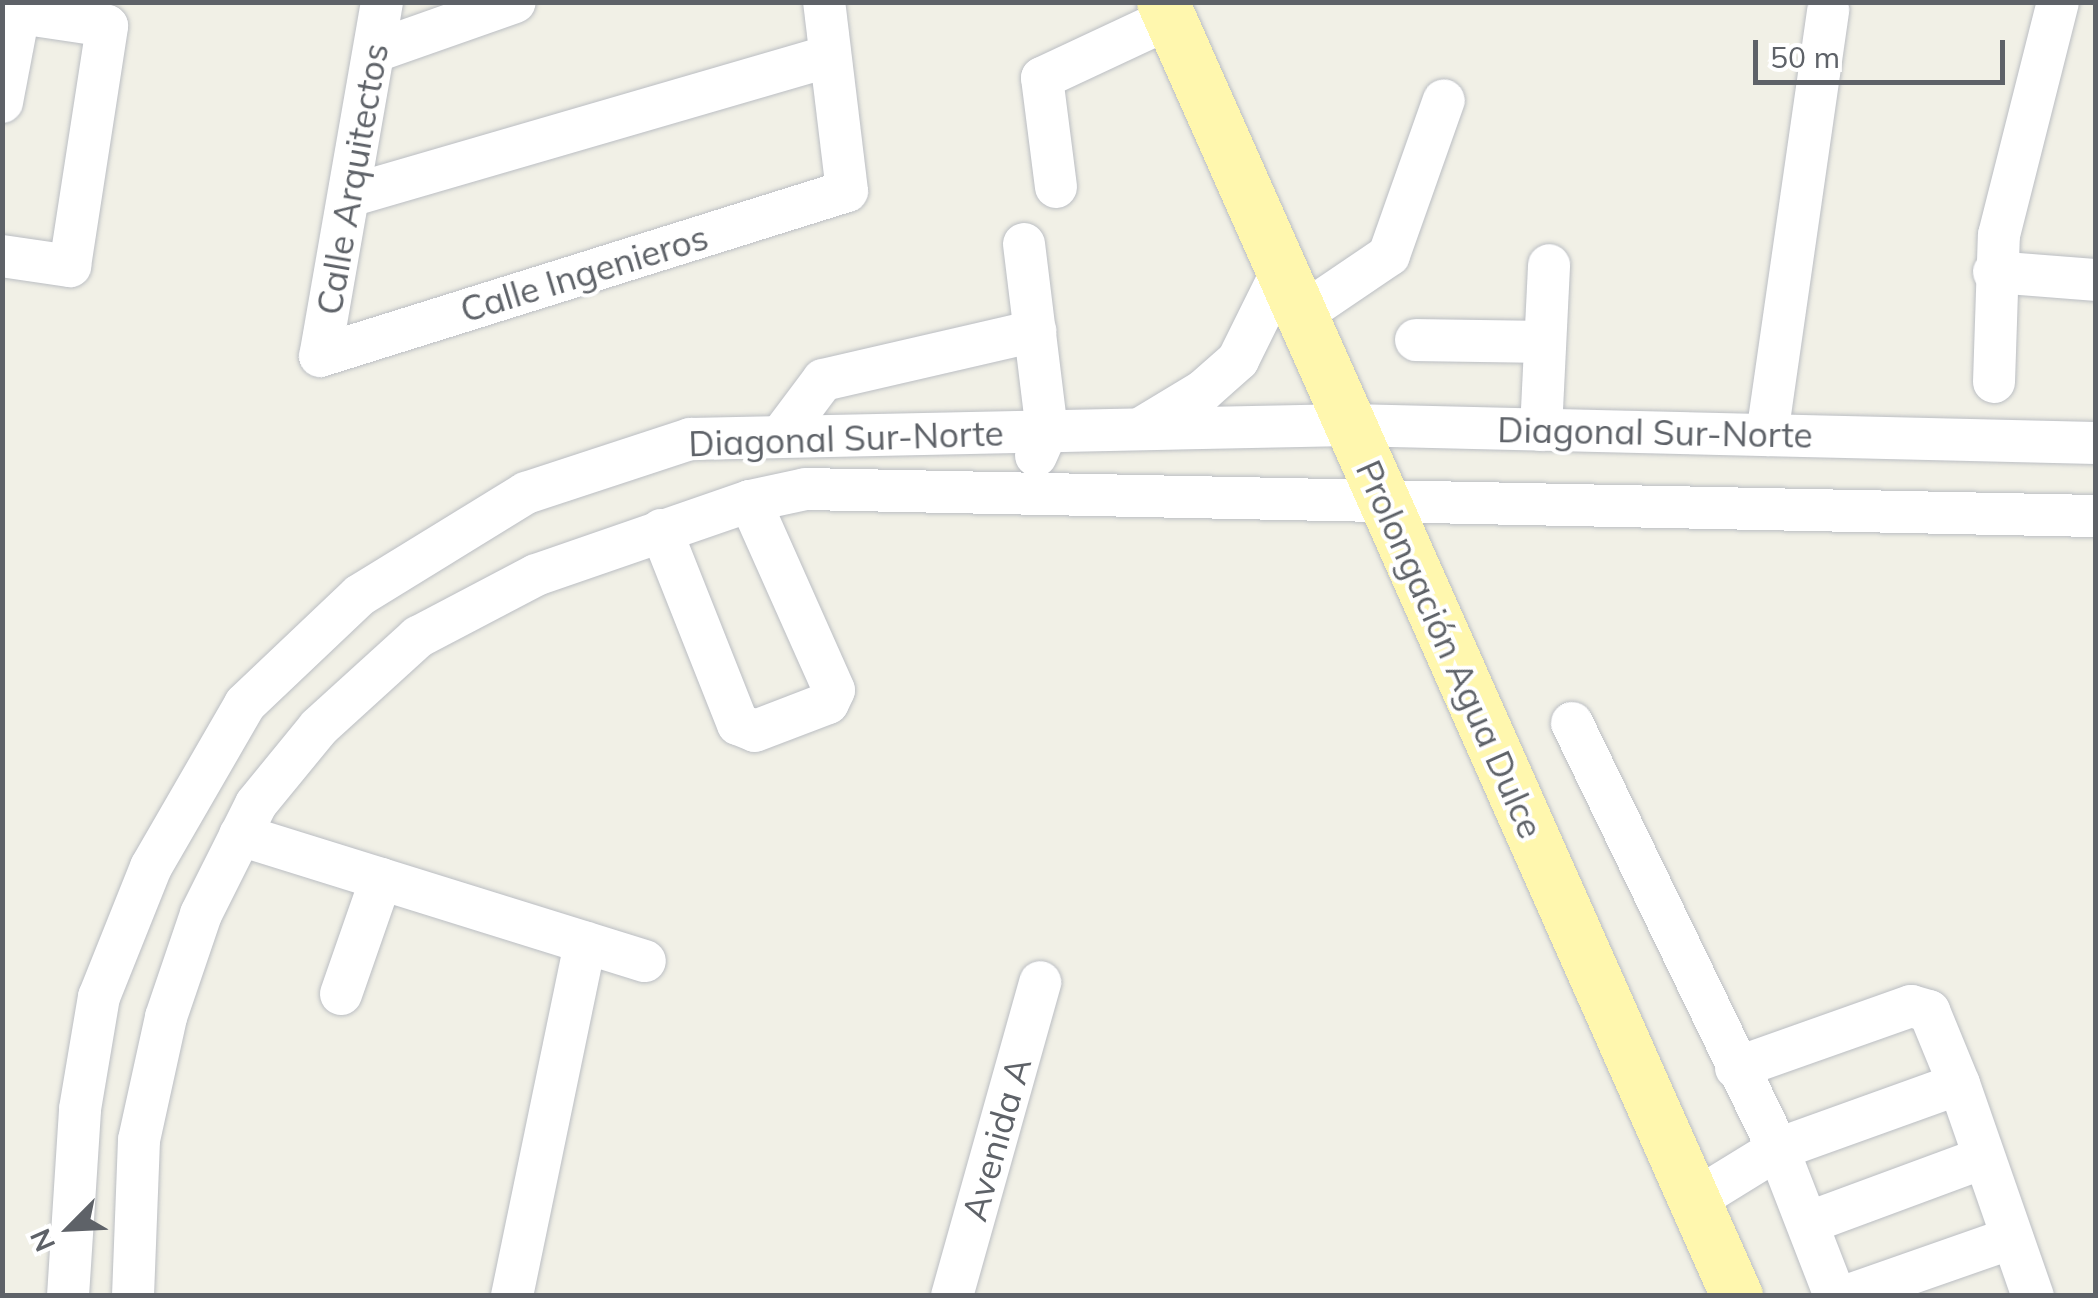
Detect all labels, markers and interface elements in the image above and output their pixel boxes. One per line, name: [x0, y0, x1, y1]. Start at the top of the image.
scale bar: [1758, 20, 2010, 82]
text: 50 m: [1770, 38, 1840, 76]
street label: Calle Arquitectos: [307, 40, 397, 318]
street label: Calle Ingenieros: [455, 215, 713, 331]
street label: Diagonal Sur-Norte: [1497, 408, 1813, 456]
street label: Diagonal Sur-Norte: [688, 412, 1004, 464]
street label: Prolongación Agua Dulce: [1348, 454, 1552, 844]
street label: Avenida A: [953, 1053, 1039, 1225]
north arrow: [20, 1178, 120, 1278]
text: N: [22, 1224, 62, 1257]

